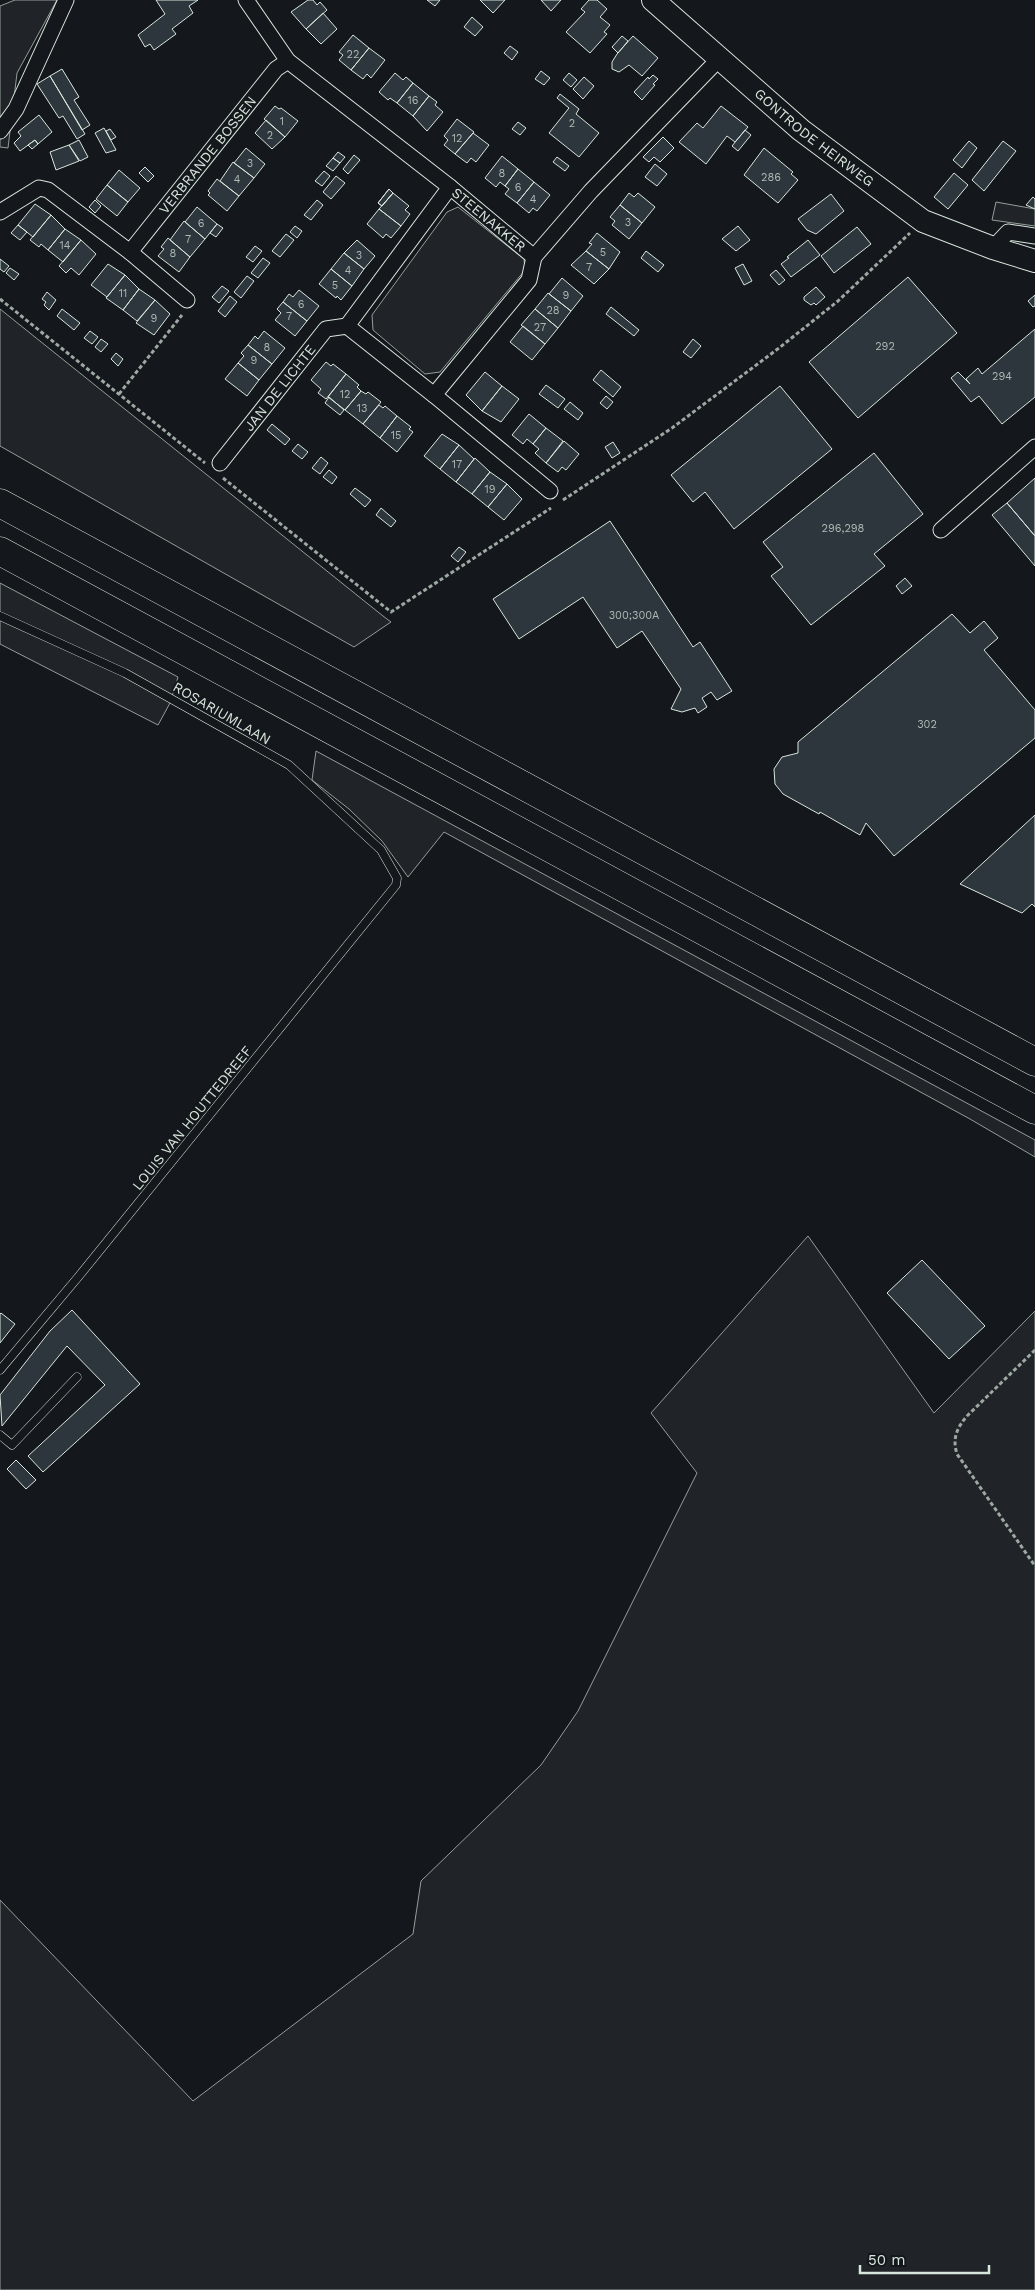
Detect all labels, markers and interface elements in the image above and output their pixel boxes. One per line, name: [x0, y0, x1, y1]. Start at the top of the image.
house number: 22: [347, 48, 359, 61]
street label: GONTRODE HEIRWEG: [751, 85, 877, 190]
street label: VERBRANDE BOSSEN: [156, 93, 259, 217]
house number: 16: [408, 94, 419, 107]
house number: 1: [280, 115, 284, 128]
house number: 2: [569, 117, 575, 130]
house number: 2: [267, 129, 273, 142]
house number: 12: [452, 132, 462, 145]
house number: 3: [247, 157, 253, 170]
house number: 8: [499, 167, 506, 180]
house number: 286: [761, 171, 781, 184]
house number: 4: [234, 173, 241, 186]
house number: 6: [515, 181, 522, 194]
street label: STEENAKKER: [449, 184, 529, 255]
house number: 4: [530, 193, 537, 206]
house number: 3: [625, 216, 631, 229]
house number: 6: [198, 217, 205, 230]
house number: 7: [185, 233, 191, 246]
house number: 14: [59, 239, 71, 252]
house number: 5: [600, 246, 606, 259]
house number: 8: [170, 247, 177, 260]
house number: 3: [356, 249, 362, 262]
house number: 7: [586, 261, 592, 274]
house number: 4: [345, 264, 352, 277]
house number: 5: [332, 279, 338, 292]
house number: 11: [119, 287, 127, 300]
house number: 9: [563, 289, 570, 302]
house number: 6: [298, 298, 305, 311]
house number: 28: [546, 304, 560, 317]
house number: 7: [286, 310, 292, 323]
house number: 9: [151, 312, 158, 325]
house number: 27: [534, 321, 546, 334]
house number: 292: [875, 340, 895, 353]
street label: JAN DE LICHTE: [241, 341, 319, 434]
house number: 8: [264, 341, 271, 354]
house number: 9: [251, 354, 258, 367]
house number: 294: [992, 370, 1012, 383]
house number: 12: [340, 388, 350, 401]
house number: 13: [357, 402, 367, 415]
house number: 15: [391, 429, 401, 442]
house number: 17: [452, 458, 462, 471]
house number: 19: [484, 483, 496, 496]
house number: 296,298: [822, 522, 865, 535]
house number: 300;300A: [609, 609, 659, 622]
street label: ROSARIUMLAAN: [170, 679, 274, 747]
house number: 302: [917, 718, 937, 731]
street label: LOUIS VAN HOUTTEDREEF: [129, 1043, 255, 1193]
scale bar: [860, 2242, 989, 2274]
text: 50 m: [868, 2251, 905, 2269]

